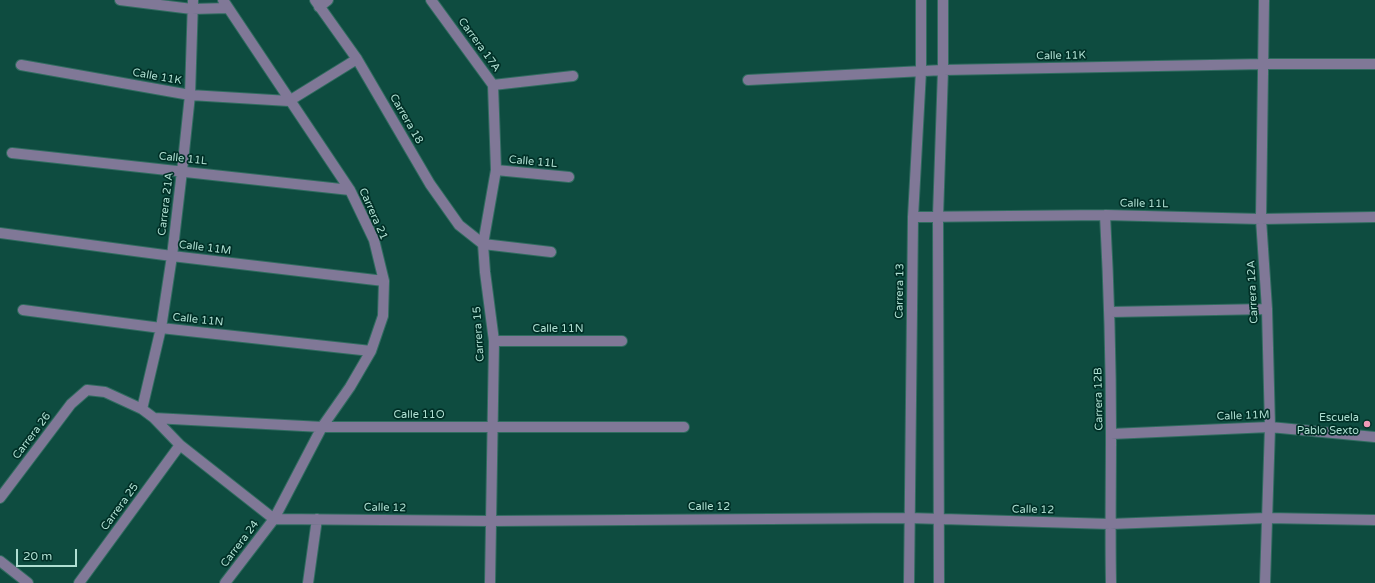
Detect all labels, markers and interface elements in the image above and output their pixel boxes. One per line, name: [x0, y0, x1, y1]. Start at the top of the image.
street label: Carrera 17A: [455, 15, 503, 75]
street label: Calle 11K: [1036, 49, 1086, 63]
street label: Calle 11K: [131, 66, 183, 88]
street label: Carrera 18: [386, 92, 426, 146]
street label: Calle 11L: [158, 150, 208, 168]
street label: Calle 11L: [508, 153, 558, 171]
street label: Carrera 21A: [156, 172, 176, 236]
street label: Carrera 21: [356, 186, 390, 242]
street label: Calle 11L: [1120, 197, 1168, 211]
street label: Calle 11M: [178, 238, 232, 258]
street label: Carrera 12A: [1245, 260, 1261, 324]
street label: Carrera 13: [893, 263, 907, 319]
street label: Carrera 15: [470, 306, 488, 362]
street label: Calle 11N: [172, 311, 224, 329]
street label: Calle 11N: [532, 322, 584, 336]
street label: Carrera 12B: [1092, 367, 1106, 431]
street label: Calle 11O: [393, 408, 445, 422]
street label: Calle 11M: [1216, 408, 1270, 424]
street label: Carrera 26: [10, 410, 54, 462]
place label: Escuela Pablo Sexto: [1297, 411, 1359, 437]
marker: Escuela Pablo Sexto: [1362, 419, 1372, 429]
street label: Carrera 25: [98, 481, 142, 533]
street label: Calle 12: [688, 500, 730, 514]
street label: Calle 12: [364, 501, 406, 515]
street label: Calle 12: [1012, 503, 1054, 517]
street label: Carrera 24: [218, 518, 262, 570]
scale bar: [18, 541, 79, 567]
text: 20 m: [23, 549, 52, 563]

